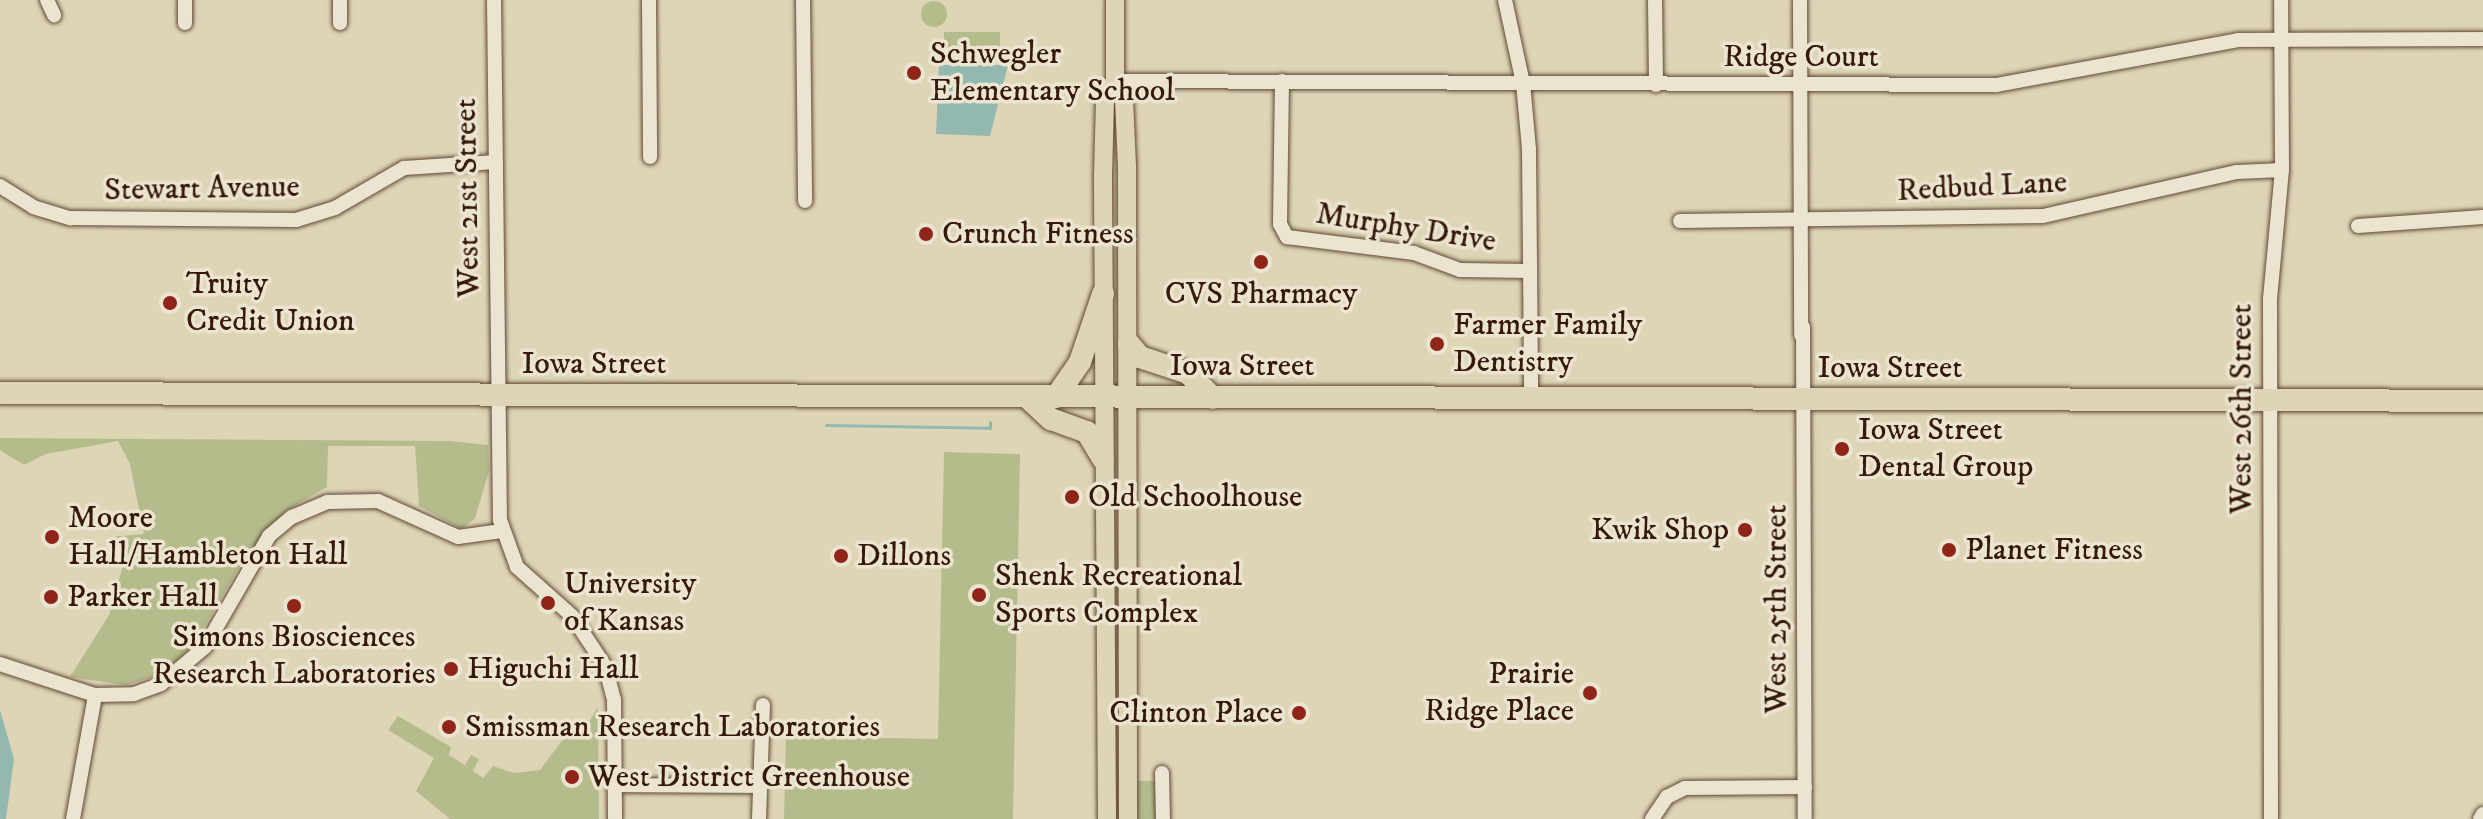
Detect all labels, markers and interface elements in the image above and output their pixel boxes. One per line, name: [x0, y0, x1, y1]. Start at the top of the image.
place label: Schwegler Elementary School: [930, 36, 1175, 111]
street label: Ridge Court: [1723, 38, 1879, 76]
marker: Schwegler Elementary School: [905, 64, 923, 82]
street label: West 21st Street: [447, 98, 489, 298]
street label: Redbud Lane: [1896, 163, 2068, 211]
street label: Stewart Avenue: [104, 168, 300, 210]
street label: Murphy Drive: [1313, 195, 1499, 261]
place label: Crunch Fitness: [942, 215, 1134, 253]
marker: Crunch Fitness: [917, 225, 935, 243]
marker: CVS Pharmacy: [1252, 253, 1270, 271]
place label: Truity Credit Union: [186, 266, 355, 341]
place label: CVS Pharmacy: [1165, 275, 1357, 313]
marker: Truity Credit Union: [161, 294, 179, 312]
street label: West 26th Street: [2223, 304, 2261, 514]
place label: Farmer Family Dentistry: [1453, 307, 1642, 382]
marker: Farmer Family Dentistry: [1428, 335, 1446, 353]
street label: Iowa Street: [522, 345, 666, 383]
street label: Iowa Street: [1170, 347, 1314, 385]
street label: Iowa Street: [1818, 349, 1962, 387]
place label: Iowa Street Dental Group: [1858, 412, 2033, 487]
marker: Iowa Street Dental Group: [1833, 440, 1851, 458]
place label: Old Schoolhouse: [1088, 478, 1302, 516]
marker: Old Schoolhouse: [1063, 488, 1081, 506]
place label: Moore Hall/Hambleton Hall: [68, 500, 347, 575]
street label: West 25th Street: [1758, 504, 1796, 714]
place label: Kwik Shop: [1591, 511, 1729, 549]
marker: Kwik Shop: [1736, 521, 1754, 539]
marker: Moore Hall/Hambleton Hall: [43, 528, 61, 546]
place label: Planet Fitness: [1965, 531, 2143, 569]
place label: Dillons: [857, 537, 951, 575]
marker: Planet Fitness: [1940, 541, 1958, 559]
marker: Dillons: [832, 547, 850, 565]
place label: Shenk Recreational Sports Complex: [995, 558, 1242, 633]
place label: University of Kansas: [564, 566, 696, 641]
place label: Parker Hall: [67, 578, 218, 616]
marker: Shenk Recreational Sports Complex: [970, 586, 988, 604]
marker: Parker Hall: [42, 588, 60, 606]
marker: University of Kansas: [539, 594, 557, 612]
marker: Simons Biosciences Research Laboratories: [285, 597, 303, 615]
place label: Simons Biosciences Research Laboratories: [152, 619, 436, 694]
place label: Higuchi Hall: [467, 650, 639, 688]
place label: Prairie Ridge Place: [1424, 656, 1574, 731]
marker: Higuchi Hall: [442, 660, 460, 678]
marker: Prairie Ridge Place: [1581, 684, 1599, 702]
place label: Clinton Place: [1109, 694, 1283, 732]
marker: Clinton Place: [1290, 704, 1308, 722]
place label: Smissman Research Laboratories: [465, 708, 880, 746]
marker: Smissman Research Laboratories: [440, 718, 458, 736]
place label: West District Greenhouse: [588, 758, 910, 796]
marker: West District Greenhouse: [563, 768, 581, 786]

